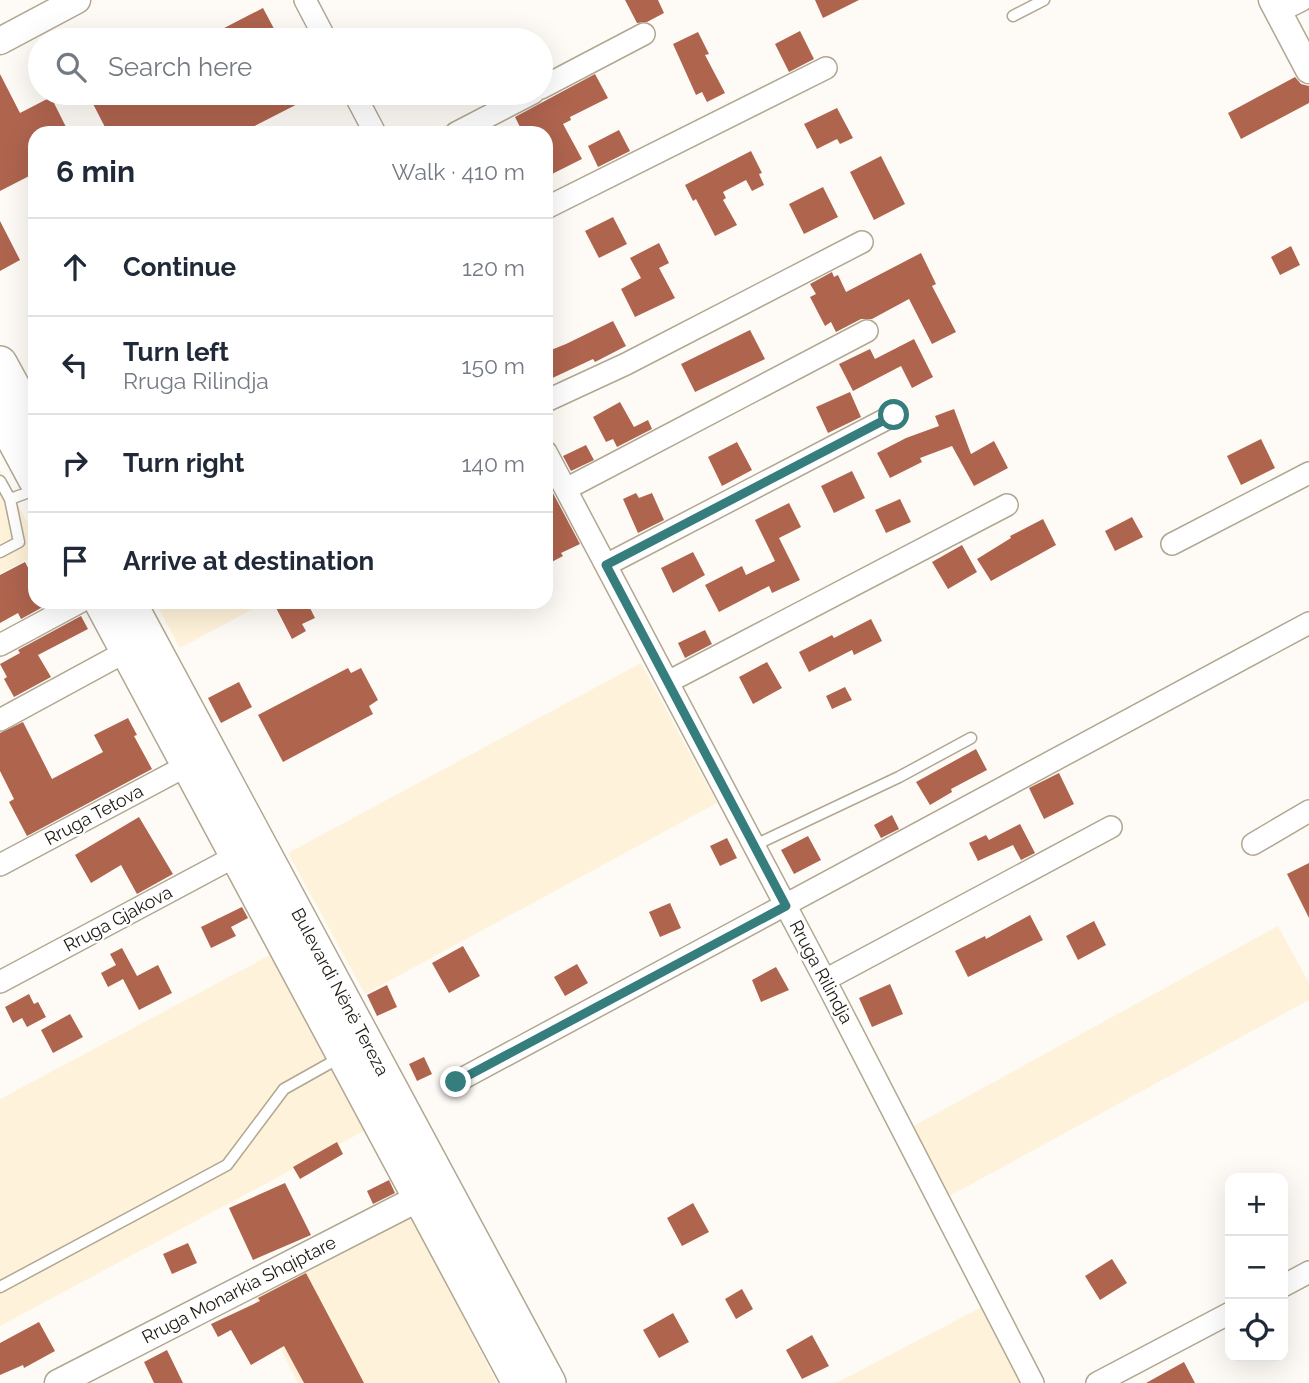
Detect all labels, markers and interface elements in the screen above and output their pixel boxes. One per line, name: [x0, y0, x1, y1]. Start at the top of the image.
search box: [28, 28, 553, 105]
icon: search: [52, 48, 90, 86]
text: Search here: [108, 52, 252, 82]
text: 6 min: [56, 154, 135, 189]
text: Walk · 410 m: [392, 158, 525, 185]
icon: ahead: [56, 248, 94, 286]
text: Continue: [123, 252, 236, 282]
text: 120 m: [462, 254, 525, 281]
text: Turn left: [123, 337, 229, 367]
icon: left: [56, 346, 94, 384]
text: 150 m: [462, 352, 525, 379]
text: Rruga Rilindja: [123, 367, 269, 394]
route start: [878, 399, 909, 430]
icon: right: [56, 444, 94, 482]
text: Turn right: [123, 448, 244, 478]
text: 140 m: [462, 450, 525, 477]
icon: arrive: [56, 542, 94, 580]
text: Arrive at destination: [123, 546, 374, 576]
street label: Rruga Tetova: [41, 780, 147, 849]
street label: Rruga Gjakova: [60, 881, 175, 956]
street label: Bulevardi Nënë Tereza: [287, 904, 394, 1079]
street label: Rruga Rilindja: [785, 916, 858, 1027]
route end: [440, 1066, 471, 1097]
map controls: [1225, 1173, 1288, 1362]
button: +: [1225, 1173, 1288, 1236]
street label: Rruga Monarkia Shqiptare: [138, 1231, 340, 1348]
button: −: [1225, 1236, 1288, 1299]
button: locate: [1225, 1299, 1288, 1362]

